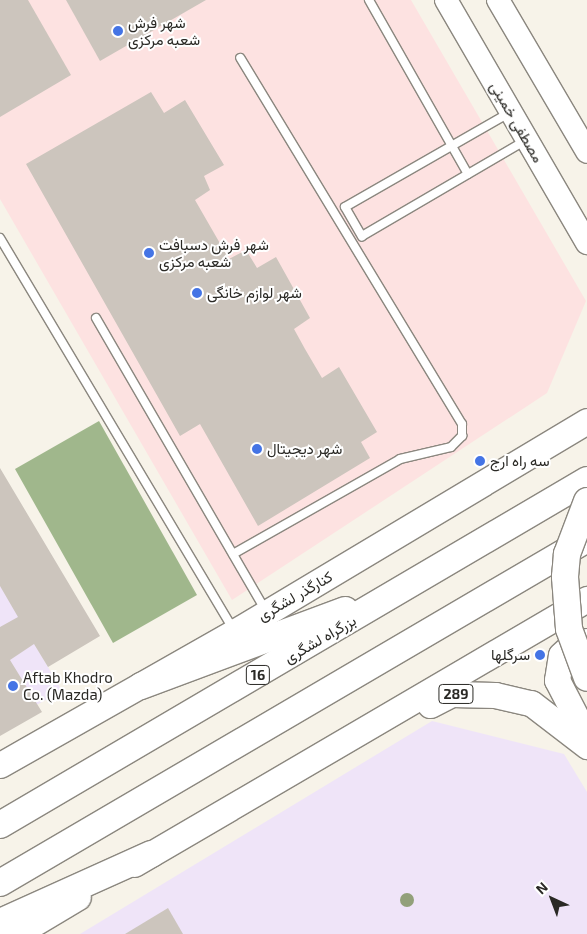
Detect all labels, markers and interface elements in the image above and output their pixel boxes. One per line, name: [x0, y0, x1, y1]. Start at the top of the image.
place label: شهر فرش شعبه مرکزی: [128, 13, 200, 48]
marker: شهر فرش شعبه مرکزی: [112, 25, 124, 37]
street label: مصطفی خمینی: [487, 78, 547, 166]
place label: شهر فرش دسبافت شعبه مرکزی: [159, 235, 269, 270]
marker: شهر فرش دسبافت شعبه مرکزی: [143, 247, 155, 259]
place label: شهر لوازم خانگی: [207, 284, 302, 302]
marker: شهر لوازم خانگی: [191, 287, 203, 299]
place label: شهر دیجیتال: [267, 440, 342, 458]
marker: شهر دیجیتال: [251, 443, 263, 455]
place label: سه راه ارج: [490, 452, 550, 470]
marker: سه راه ارج: [474, 455, 486, 467]
street label: کنارگذر لشگری: [254, 567, 336, 625]
street label: بزرگراه لشگری: [281, 611, 359, 667]
place label: سرگلها: [491, 646, 530, 664]
marker: سرگلها: [534, 649, 546, 661]
road number: 16: [246, 664, 270, 686]
place label: Aftab Khodro Co. (Mazda): [23, 668, 113, 703]
marker: Aftab Khodro Co. (Mazda): [7, 680, 19, 692]
road number: 289: [437, 682, 475, 706]
north arrow: [527, 874, 577, 924]
text: N: [532, 878, 551, 897]

